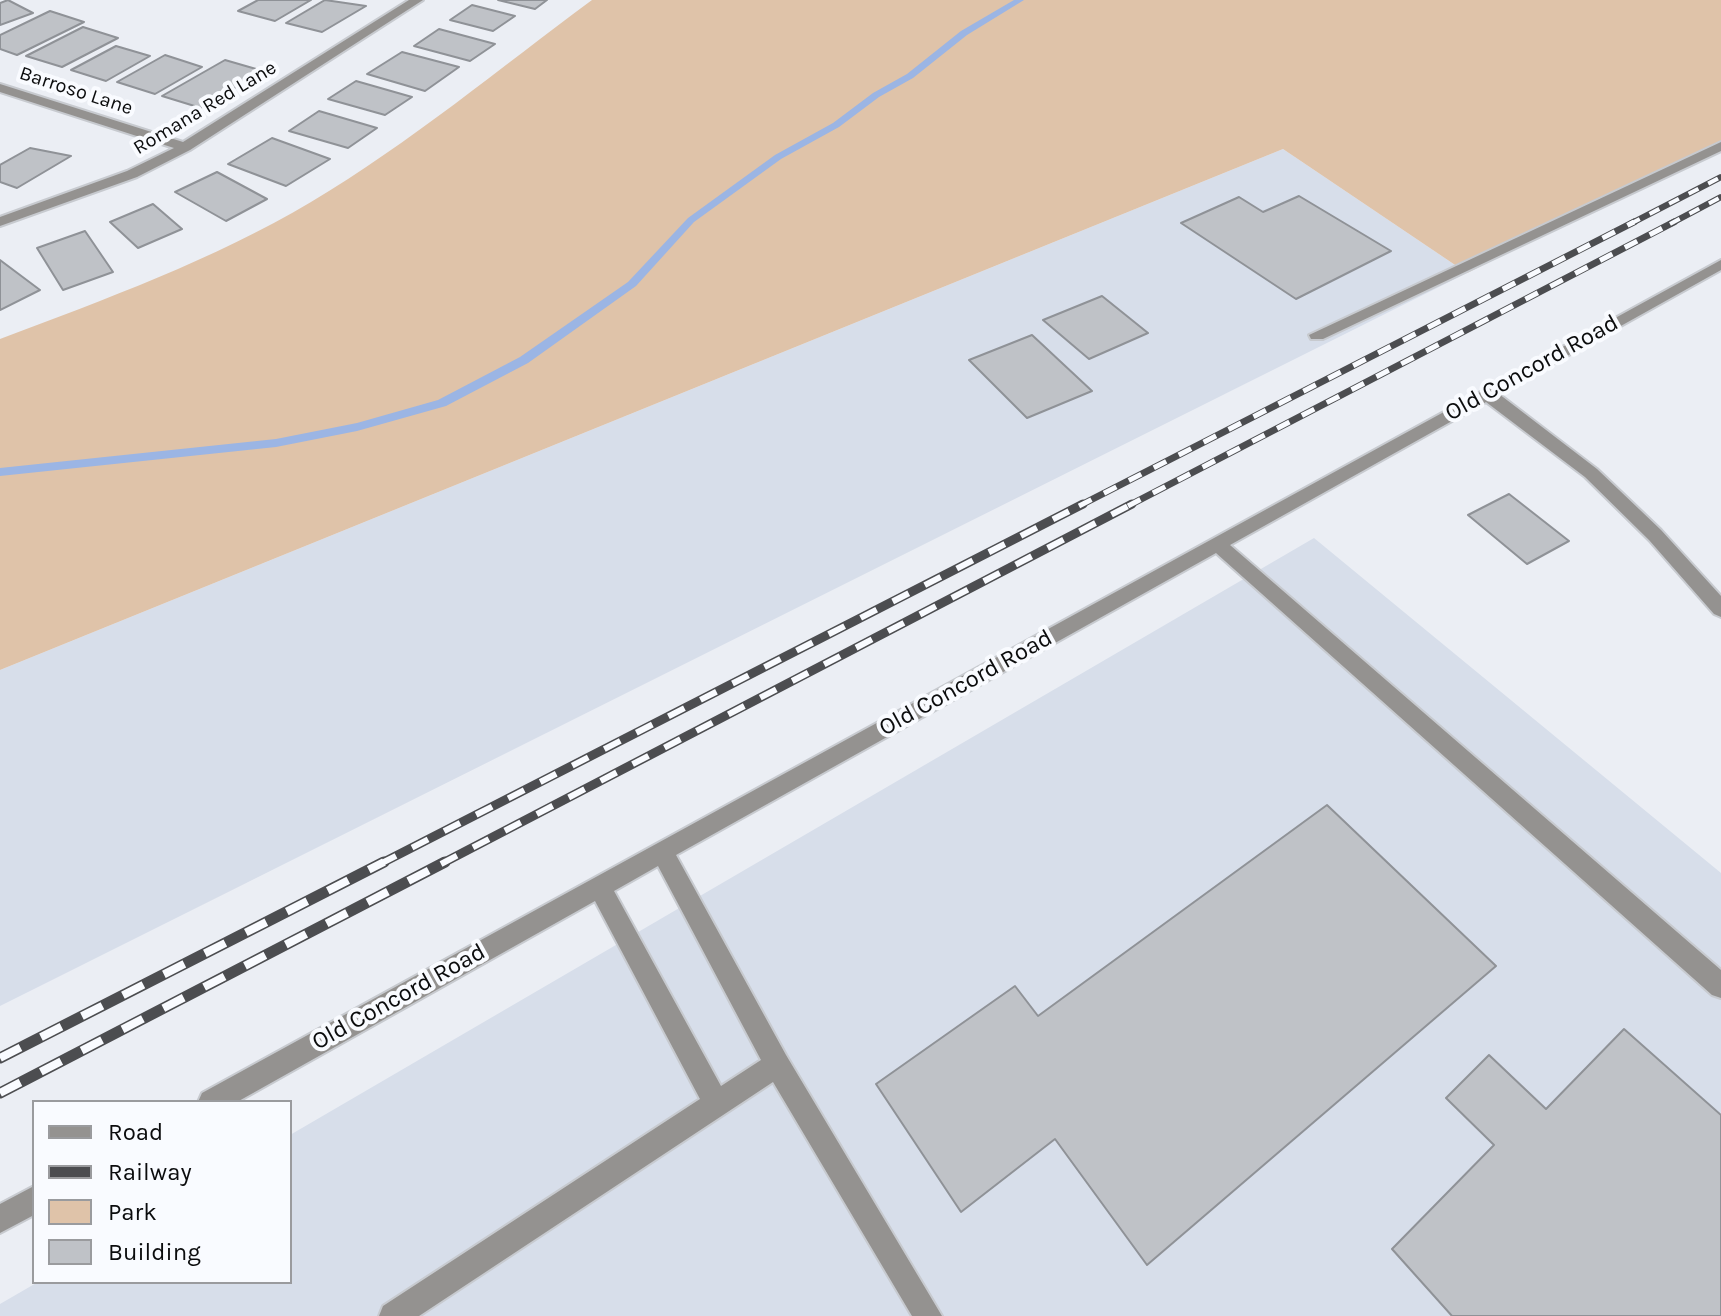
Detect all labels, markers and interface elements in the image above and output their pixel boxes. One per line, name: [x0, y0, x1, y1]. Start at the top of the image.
street label: Romana Red Lane: [129, 56, 281, 160]
street label: Barroso Lane: [16, 61, 136, 121]
street label: Old Concord Road: [1440, 308, 1624, 428]
street label: Old Concord Road: [874, 623, 1058, 743]
street label: Old Concord Road: [307, 937, 491, 1057]
legend: [32, 1100, 292, 1284]
text: Road: [108, 1118, 163, 1146]
text: Railway: [108, 1158, 192, 1186]
text: Park: [108, 1198, 157, 1226]
text: Building: [108, 1238, 201, 1266]

